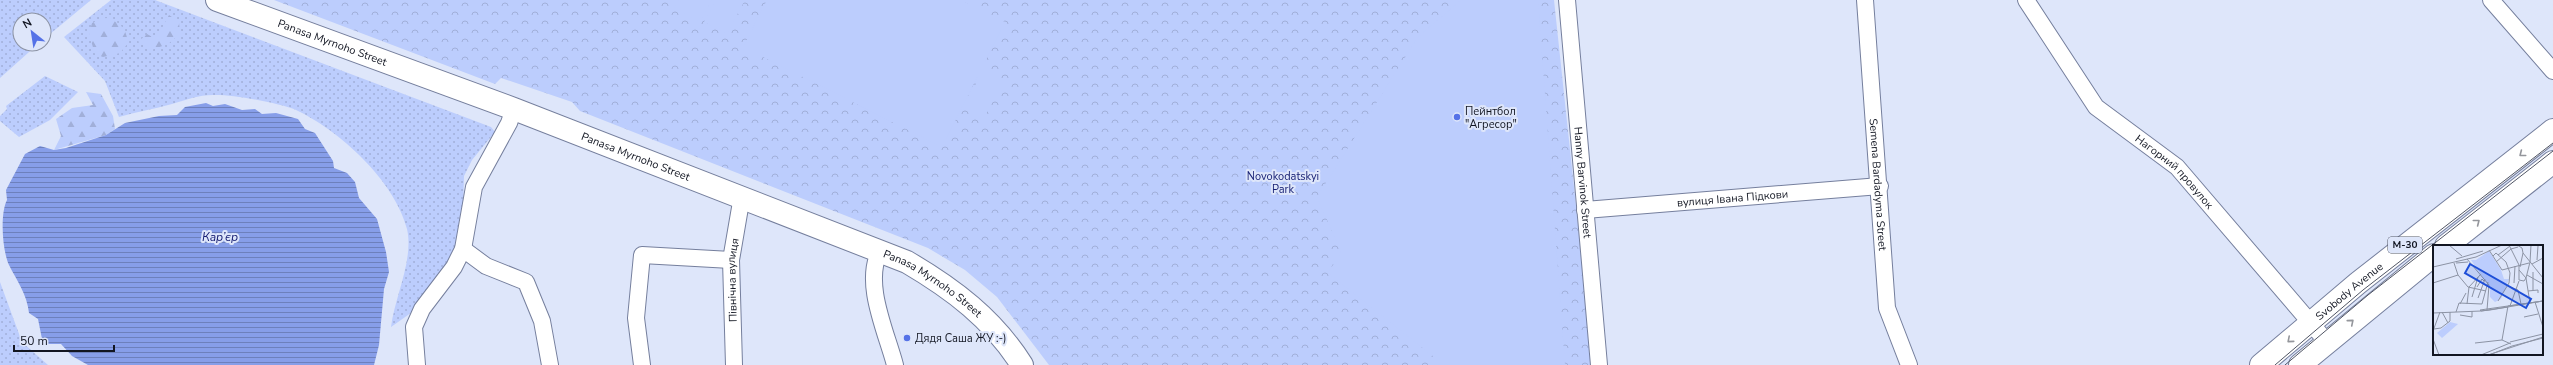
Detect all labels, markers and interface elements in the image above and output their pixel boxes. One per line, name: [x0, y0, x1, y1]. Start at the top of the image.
north arrow: [12, 12, 52, 52]
text: N: [20, 15, 35, 32]
street label: Panasa Myrnoho Street: [276, 15, 389, 69]
place label: Пейнтбол "Агресор": [1465, 104, 1517, 132]
marker: Пейнтбол "Агресор": [1452, 112, 1462, 122]
street label: Semena Bardadyma Street: [1866, 118, 1890, 251]
street label: Hanny Barvinok Street: [1571, 126, 1595, 239]
street label: Panasa Myrnoho Street: [579, 128, 692, 184]
street label: Нагорний провулок: [2132, 131, 2217, 212]
one-way arrow: [2520, 149, 2527, 156]
park label: Novokodatskyi Park: [1247, 169, 1319, 197]
street label: вулиця Івана Підкови: [1676, 186, 1789, 210]
one-way arrow: [2472, 220, 2479, 227]
water label: Кар’єр: [202, 229, 238, 245]
street label: Північна вулиця: [723, 237, 742, 322]
road number: М-30: [2388, 237, 2422, 253]
inset map: [2433, 245, 2543, 355]
street label: Panasa Myrnoho Street: [881, 246, 985, 320]
street label: Svobody Avenue: [2312, 259, 2386, 323]
one-way arrow: [2347, 319, 2354, 326]
scale bar: [14, 327, 114, 353]
place label: Дядя Саша ЖУ :-): [915, 331, 1007, 346]
text: 50 m: [20, 333, 48, 349]
marker: Дядя Саша ЖУ :-): [902, 333, 912, 343]
one-way arrow: [2287, 336, 2294, 343]

